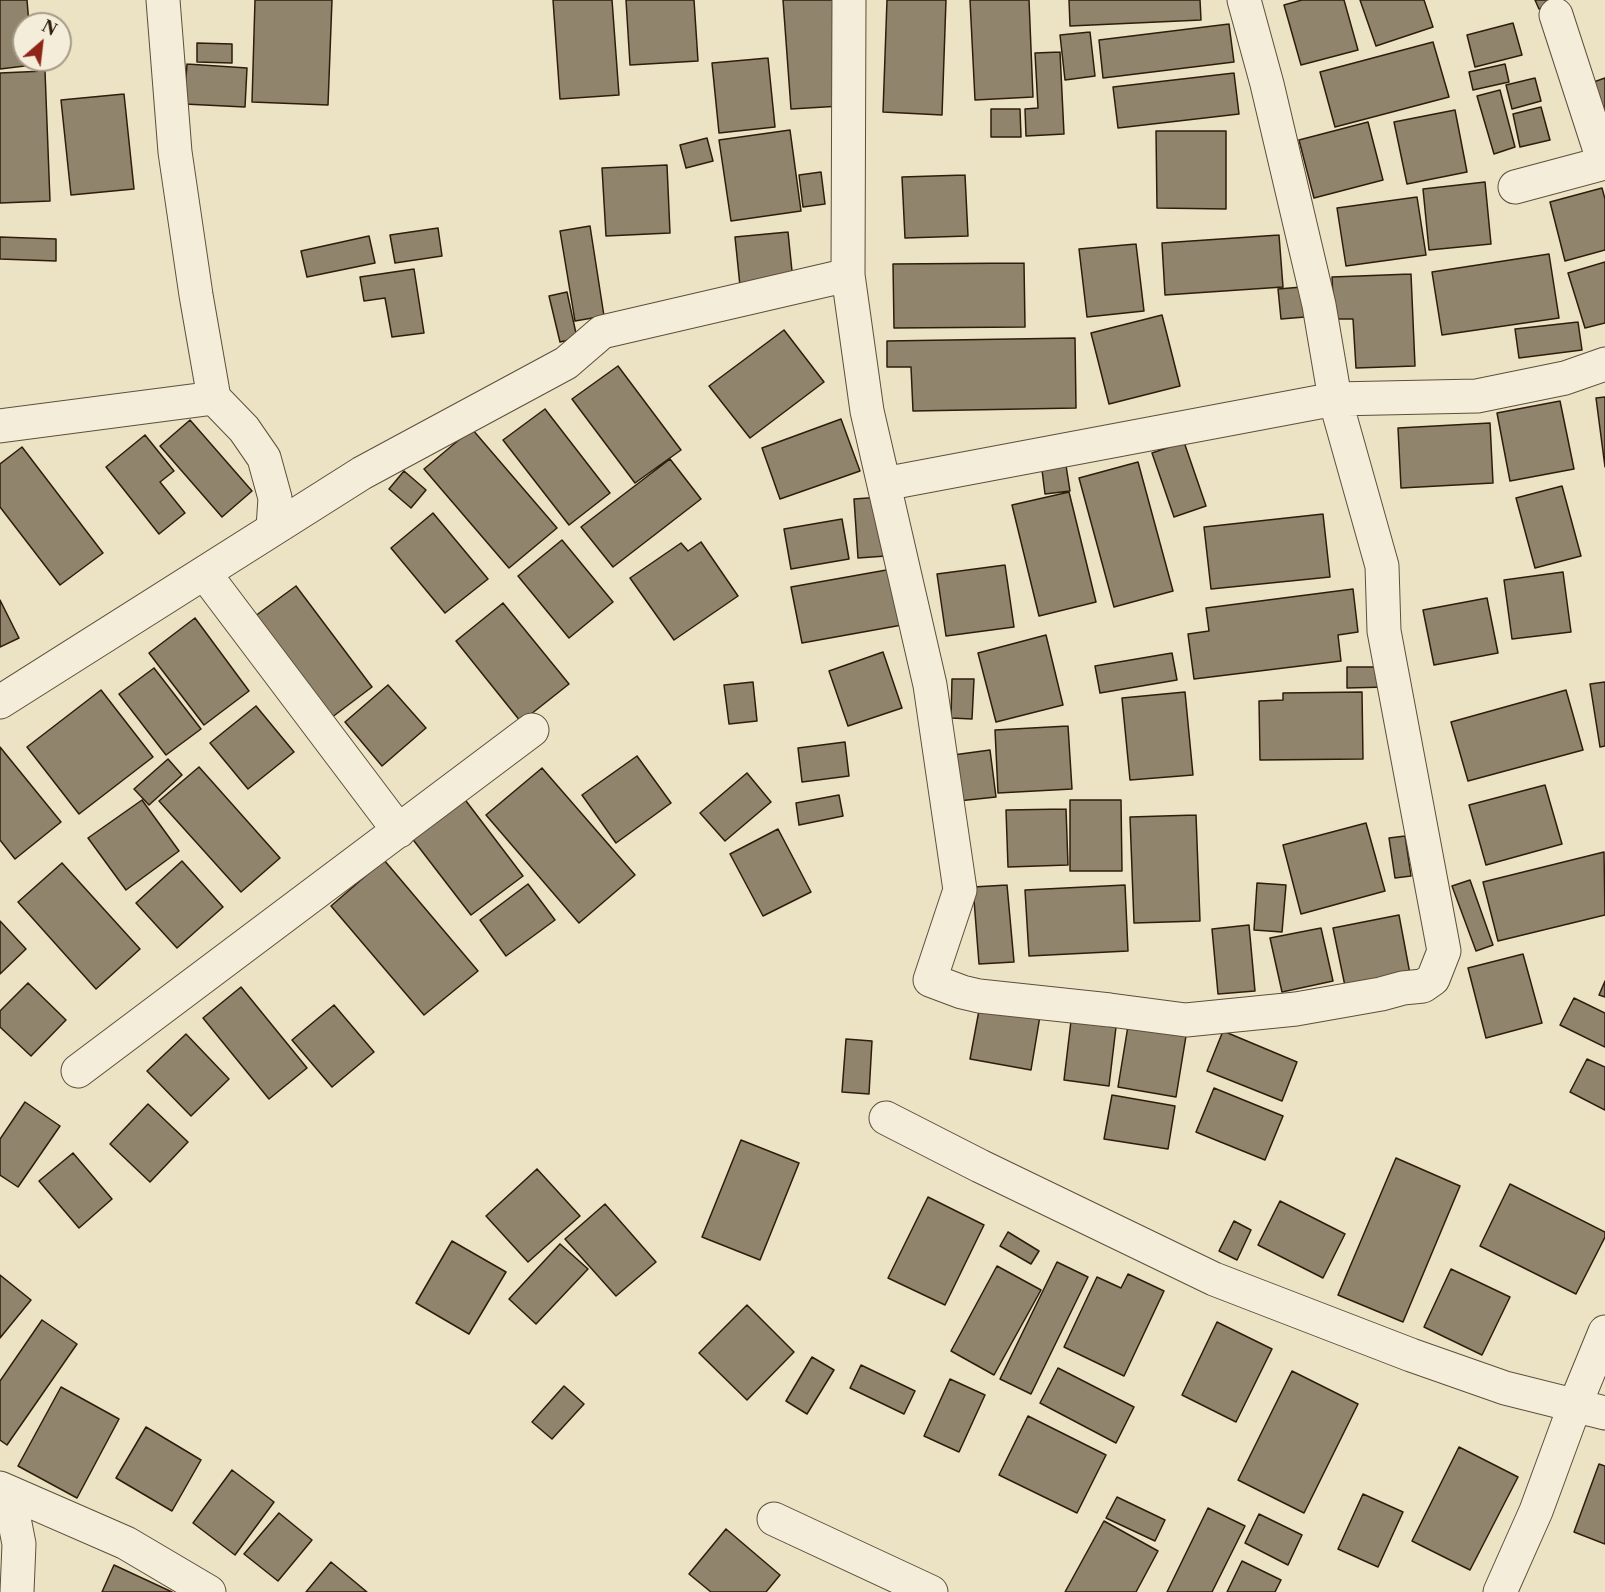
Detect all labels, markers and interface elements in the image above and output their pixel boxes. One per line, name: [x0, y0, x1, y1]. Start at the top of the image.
north arrow: [12, 12, 72, 72]
text: N: [39, 16, 60, 40]

